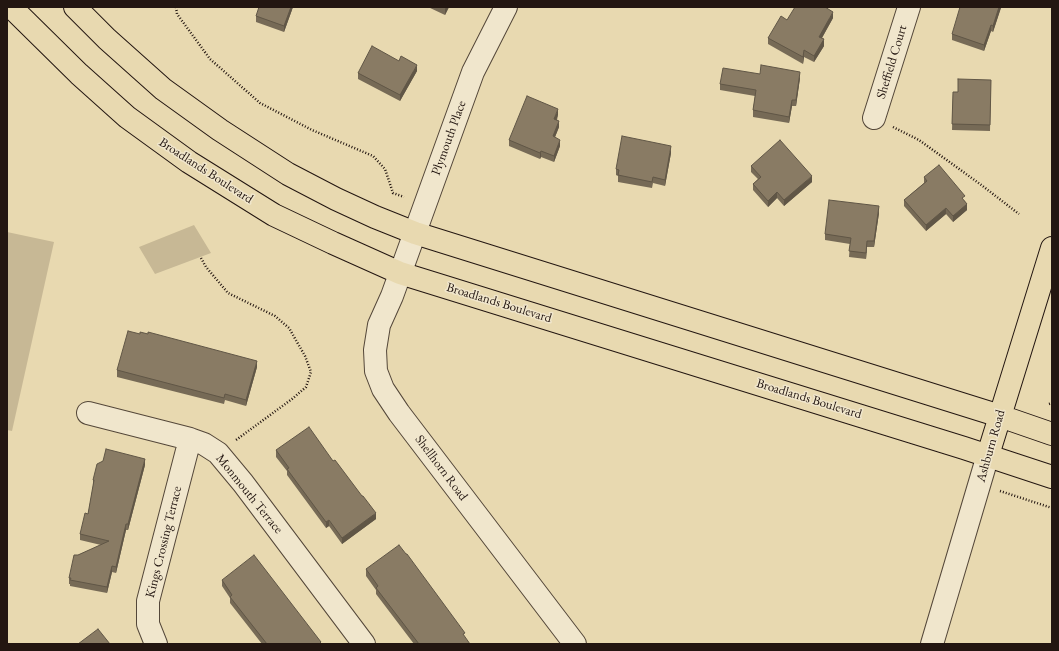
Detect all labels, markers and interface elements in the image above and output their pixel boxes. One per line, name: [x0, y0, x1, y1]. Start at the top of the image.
street label: Sheffield Court: [873, 23, 911, 101]
street label: Plymouth Place: [428, 99, 470, 177]
street label: Broadlands Boulevard: [156, 135, 256, 207]
street label: Broadlands Boulevard: [445, 280, 553, 326]
street label: Broadlands Boulevard: [755, 376, 863, 422]
street label: Ashburn Road: [973, 408, 1009, 484]
street label: Shellhorn Road: [411, 432, 471, 504]
street label: Monmouth Terrace: [212, 451, 286, 537]
street label: Kings Crossing Terrace: [143, 485, 185, 599]

